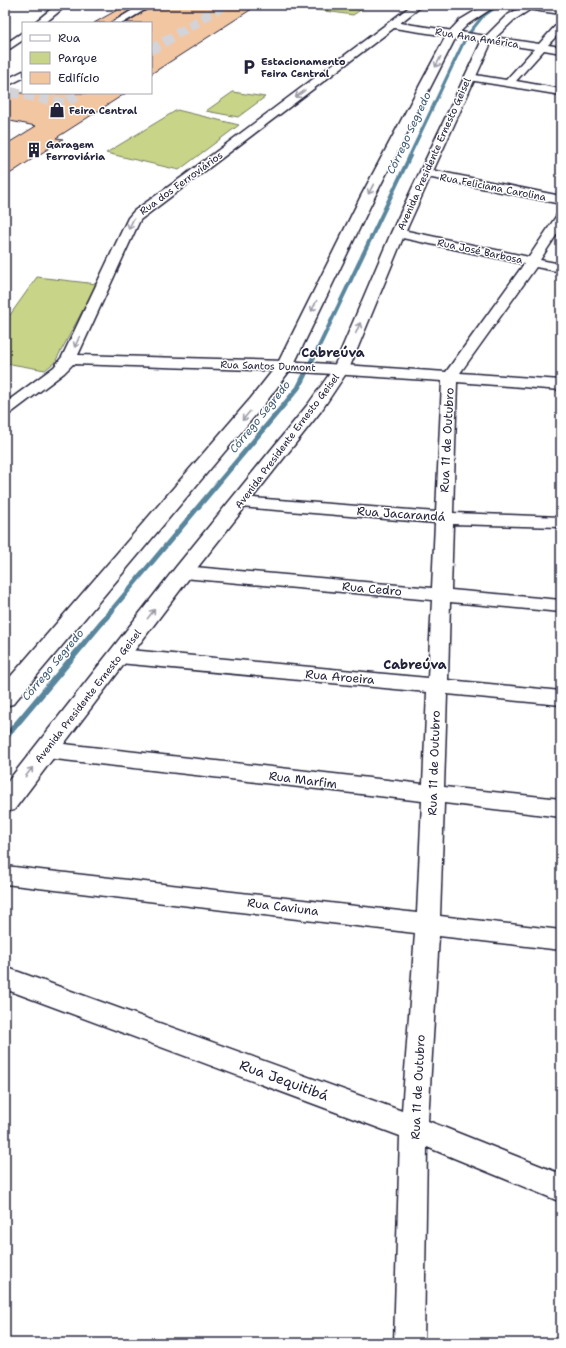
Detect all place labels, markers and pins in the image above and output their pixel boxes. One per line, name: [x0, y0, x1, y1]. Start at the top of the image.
place label: Estacionamento Feira Central: [261, 55, 346, 80]
parking icon: Estacionamento Feira Central: [240, 58, 258, 76]
shop icon: Feira Central: [48, 101, 66, 119]
place label: Feira Central: [69, 104, 138, 117]
place label: Garagem Ferroviária: [46, 138, 105, 163]
building icon: Garagem Ferroviária: [25, 141, 43, 159]

